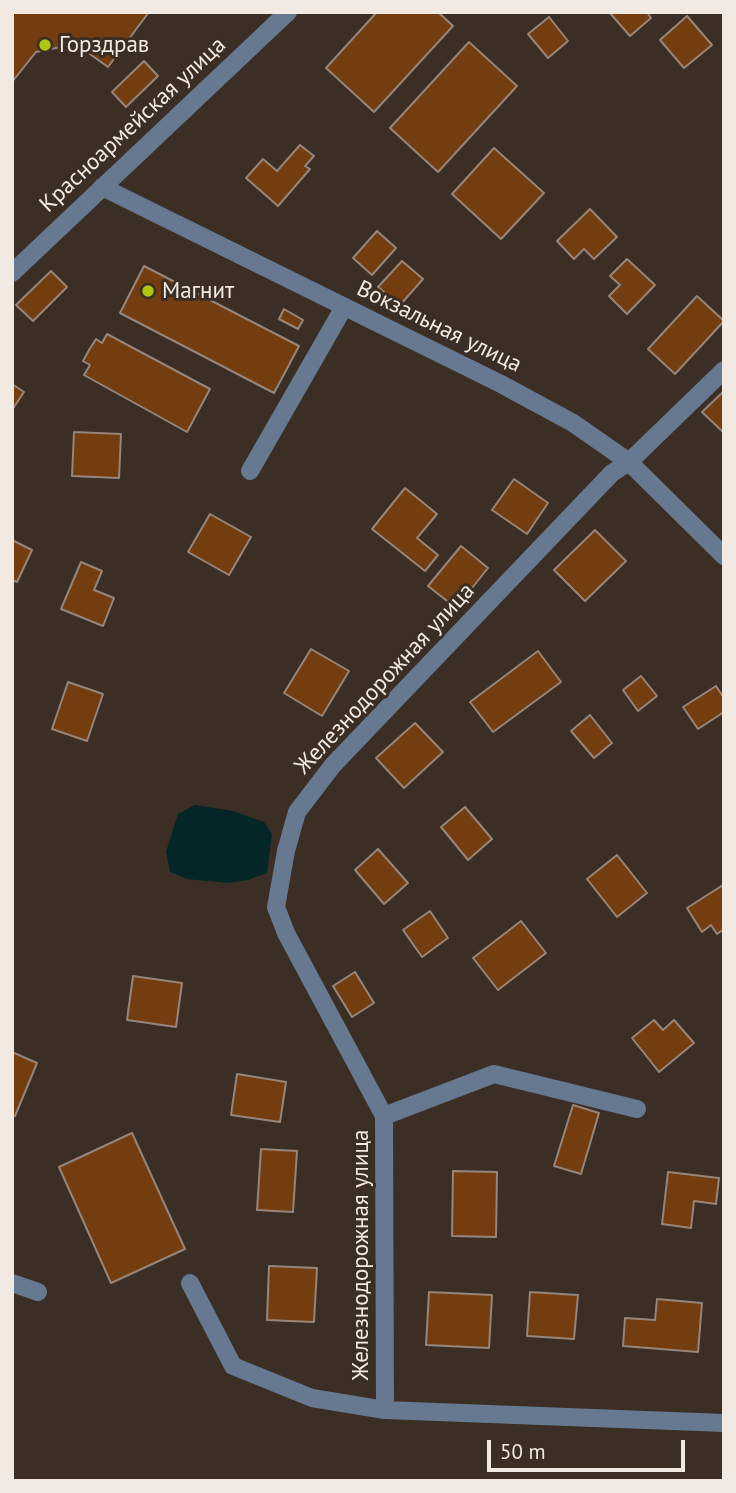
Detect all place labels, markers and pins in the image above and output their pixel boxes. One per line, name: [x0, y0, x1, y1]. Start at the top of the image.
place label: Горздрав: [59, 31, 149, 59]
marker: Горздрав: [37, 37, 53, 53]
place label: Магнит: [162, 277, 234, 305]
marker: Магнит: [140, 283, 156, 299]

